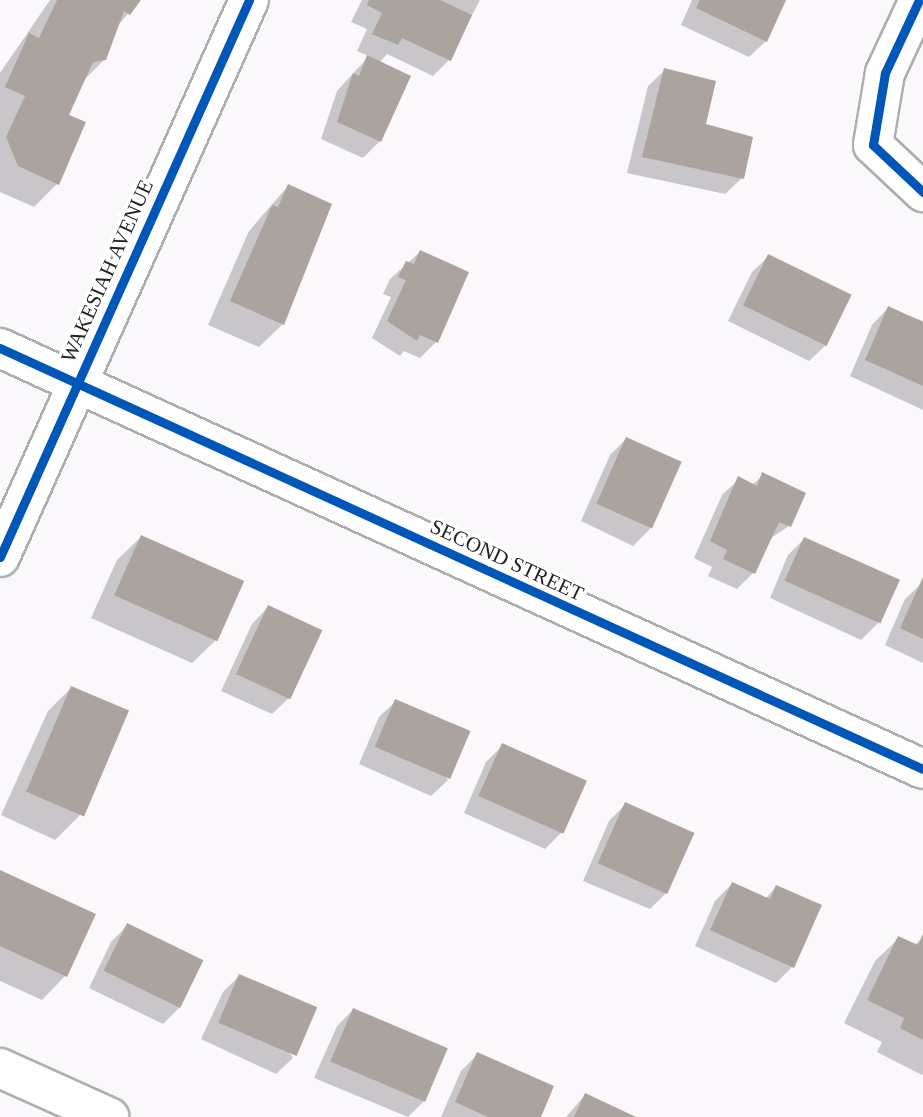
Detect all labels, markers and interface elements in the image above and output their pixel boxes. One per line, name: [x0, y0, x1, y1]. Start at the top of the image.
street label: WAKESIAH AVENUE: [55, 175, 159, 367]
street label: SECOND STREET: [426, 513, 588, 607]

